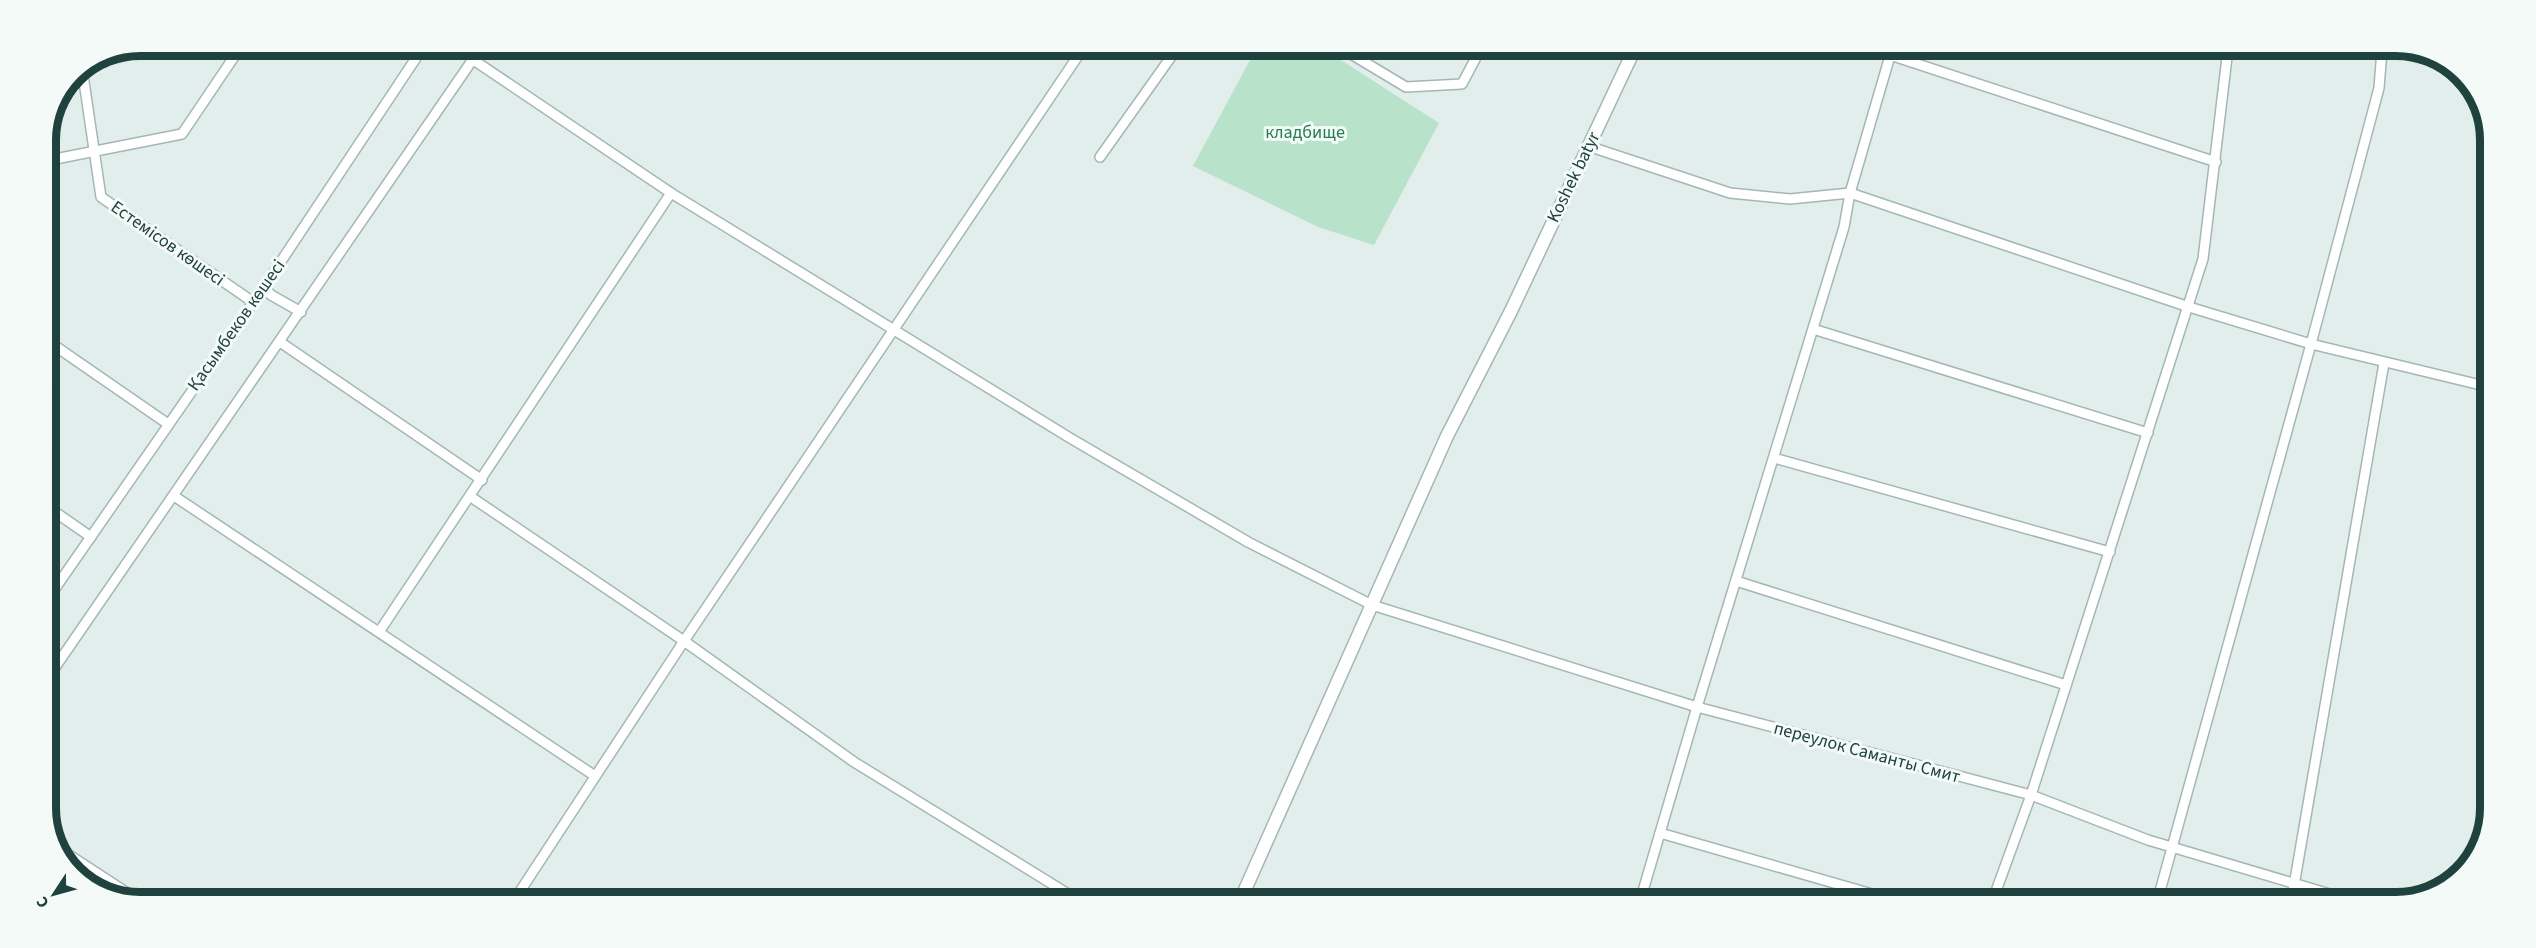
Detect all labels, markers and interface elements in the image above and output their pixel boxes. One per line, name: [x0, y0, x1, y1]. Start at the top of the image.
park label: кладбище: [1265, 120, 1345, 145]
street label: Koshek batyr: [1541, 127, 1607, 227]
street label: Естемісов көшесі: [106, 195, 230, 292]
street label: Қасымбеков көшесі: [182, 254, 291, 396]
street label: переулок Саманты Смит: [1771, 716, 1963, 789]
north arrow: [24, 864, 84, 924]
text: С: [31, 892, 54, 912]

